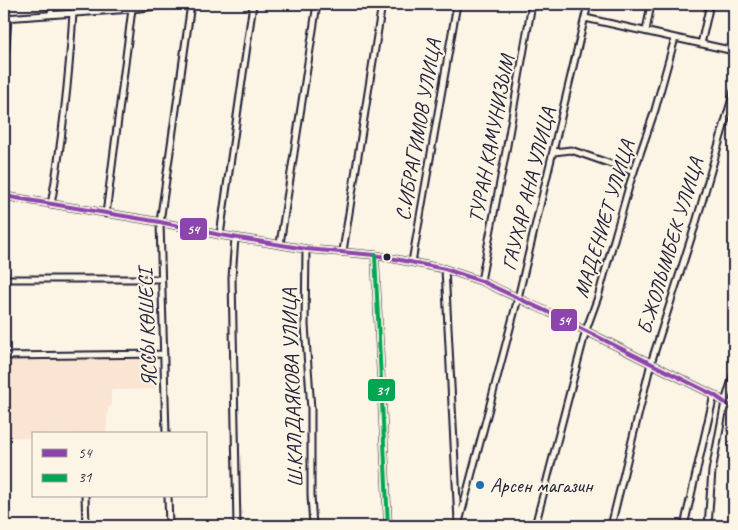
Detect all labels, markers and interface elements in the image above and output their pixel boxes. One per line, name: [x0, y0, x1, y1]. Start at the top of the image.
street label: С.ИБРАГИМОВ УЛИЦА: [389, 36, 447, 223]
street label: ТУРАН КАМУНИЗЫМ: [462, 51, 520, 225]
street label: ГАУХАР АНА УЛИЦА: [495, 105, 561, 273]
street label: МАДЕНИЕТ УЛИЦА: [568, 136, 641, 301]
street label: Б.ЖОЛЫМБЕК УЛИЦА: [631, 153, 710, 337]
line badge: 54: [179, 217, 208, 241]
text: 54: [187, 221, 201, 238]
unlabelled marker: [382, 252, 392, 262]
street label: ЯССЫ КӨШЕСІ: [132, 264, 162, 388]
street label: Ш.КАЛДАЯКОВА УЛИЦА: [276, 287, 308, 488]
line badge: 54: [550, 308, 578, 332]
text: 54: [558, 312, 572, 329]
line badge: 31: [367, 378, 396, 402]
text: 31: [376, 382, 390, 399]
legend: [32, 432, 208, 498]
text: 54: [78, 444, 93, 463]
text: 31: [78, 468, 93, 487]
place label: Арсен магазин: [490, 472, 594, 498]
marker: Арсен магазин: [474, 479, 486, 491]

